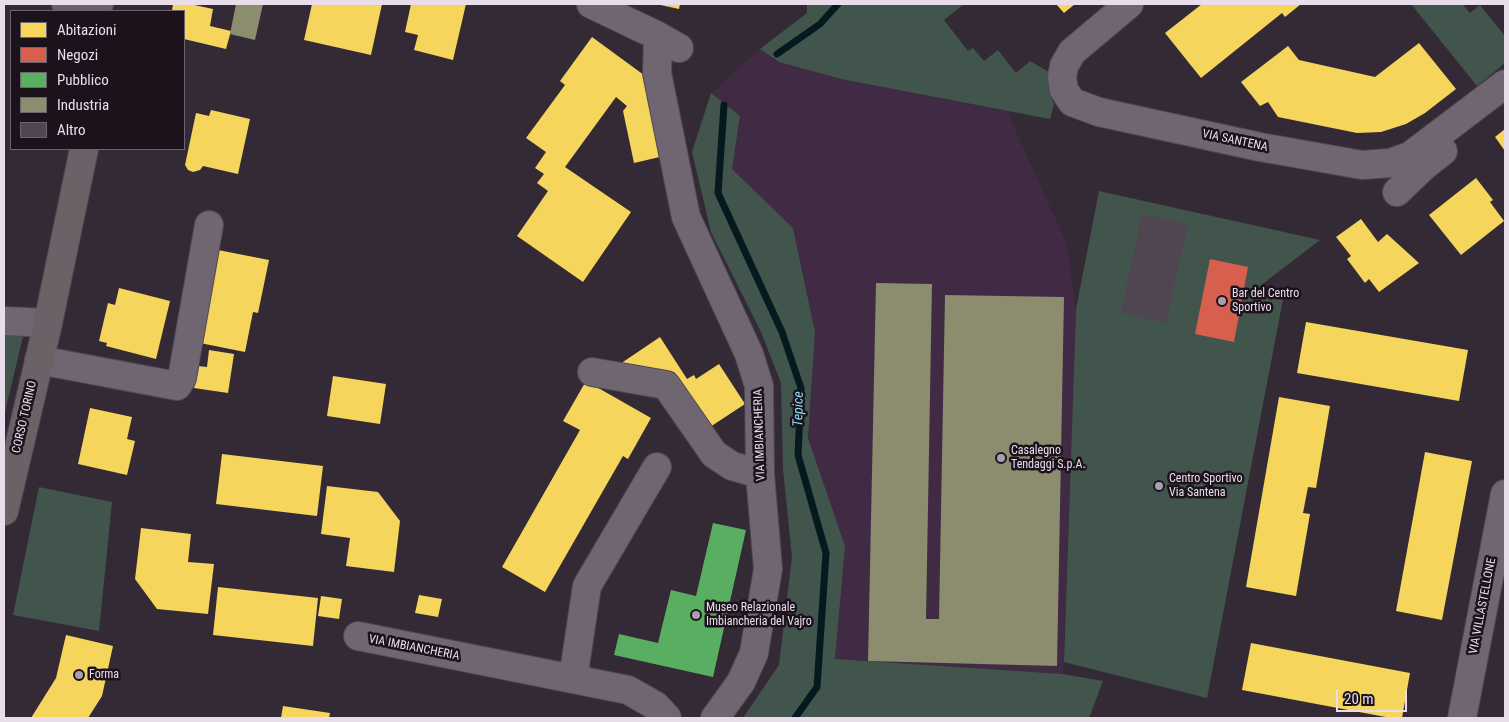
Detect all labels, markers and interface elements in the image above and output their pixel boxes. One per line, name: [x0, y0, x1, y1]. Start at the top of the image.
legend: [10, 10, 185, 150]
text: Abitazioni: [57, 21, 116, 39]
text: Negozi: [57, 46, 98, 64]
text: Pubblico: [57, 71, 109, 89]
text: Industria: [57, 96, 109, 114]
text: Altro: [57, 121, 85, 139]
street label: VIA SANTENA: [1201, 127, 1269, 155]
place label: Bar del Centro Sportivo: [1232, 287, 1299, 315]
marker: Bar del Centro Sportivo: [1216, 295, 1228, 307]
street label: CORSO TORINO: [10, 379, 40, 455]
street label: VIA IMBIANCHERIA: [751, 389, 769, 481]
water label: Tepice: [790, 391, 808, 427]
place label: Casalegno Tendaggi S.p.A.: [1011, 444, 1086, 472]
marker: Casalegno Tendaggi S.p.A.: [995, 452, 1007, 464]
place label: Centro Sportivo Via Santena: [1169, 472, 1243, 500]
marker: Centro Sportivo Via Santena: [1153, 480, 1165, 492]
street label: VIA VILLASTELLONE: [1467, 557, 1499, 655]
place label: Museo Relazionale Imbiancheria del Vajro: [706, 601, 812, 629]
marker: Museo Relazionale Imbiancheria del Vajro: [690, 609, 702, 621]
street label: VIA IMBIANCHERIA: [367, 632, 461, 664]
place label: Forma: [89, 668, 119, 682]
marker: Forma: [73, 669, 85, 681]
scale bar: [1339, 680, 1410, 712]
text: 20 m: [1344, 690, 1374, 708]

